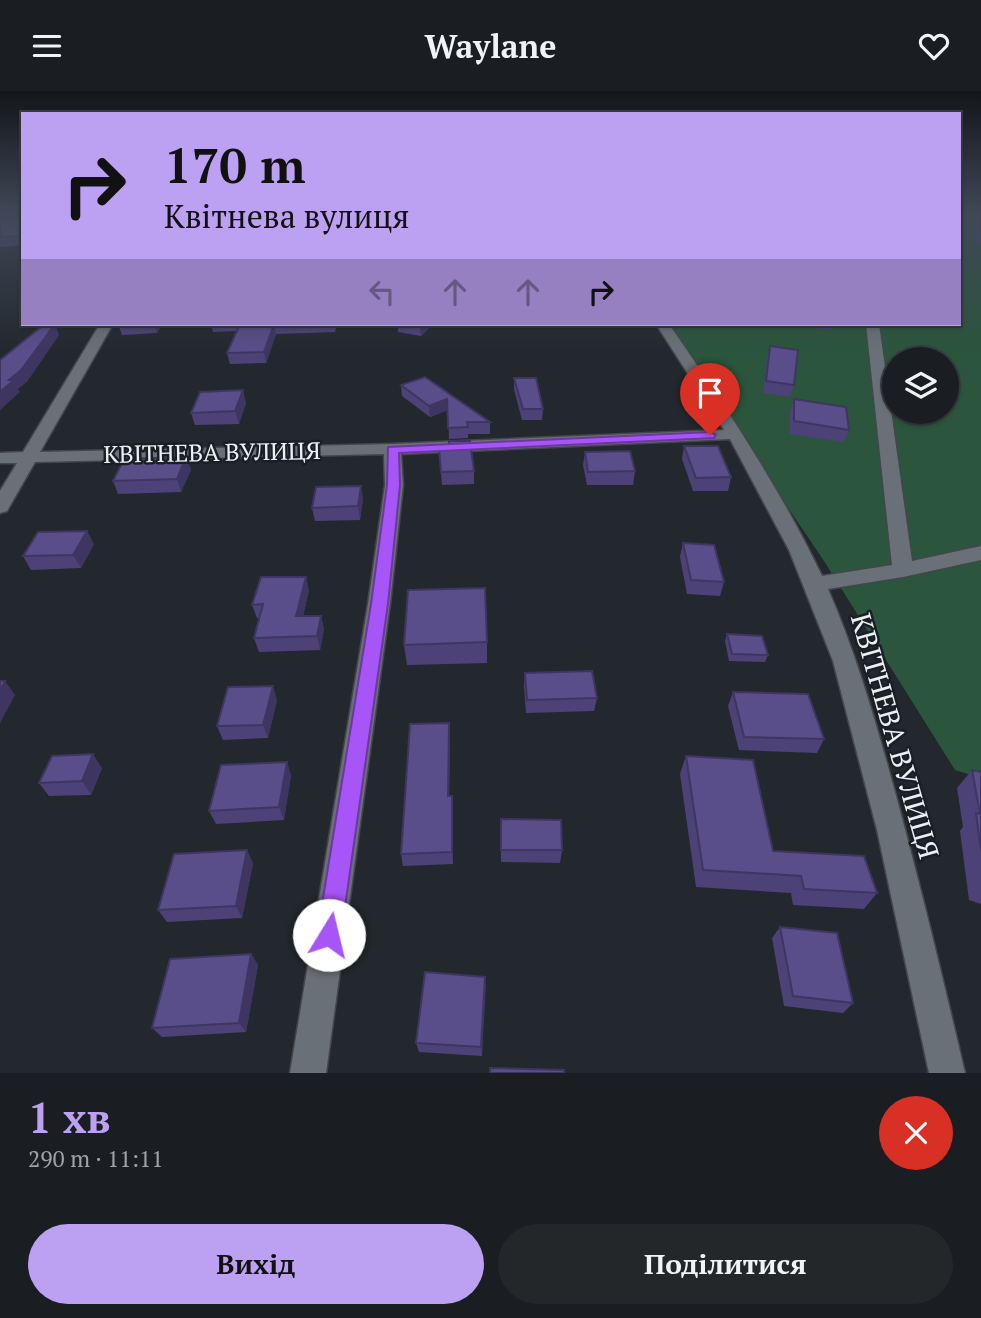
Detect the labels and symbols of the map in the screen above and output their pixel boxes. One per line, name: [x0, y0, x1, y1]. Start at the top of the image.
pin: [680, 363, 740, 435]
street label: КВІТНЕВА ВУЛИЦЯ: [103, 434, 321, 470]
street label: КВІТНЕВА ВУЛИЦЯ: [843, 609, 948, 863]
position arrow: [292, 898, 366, 972]

